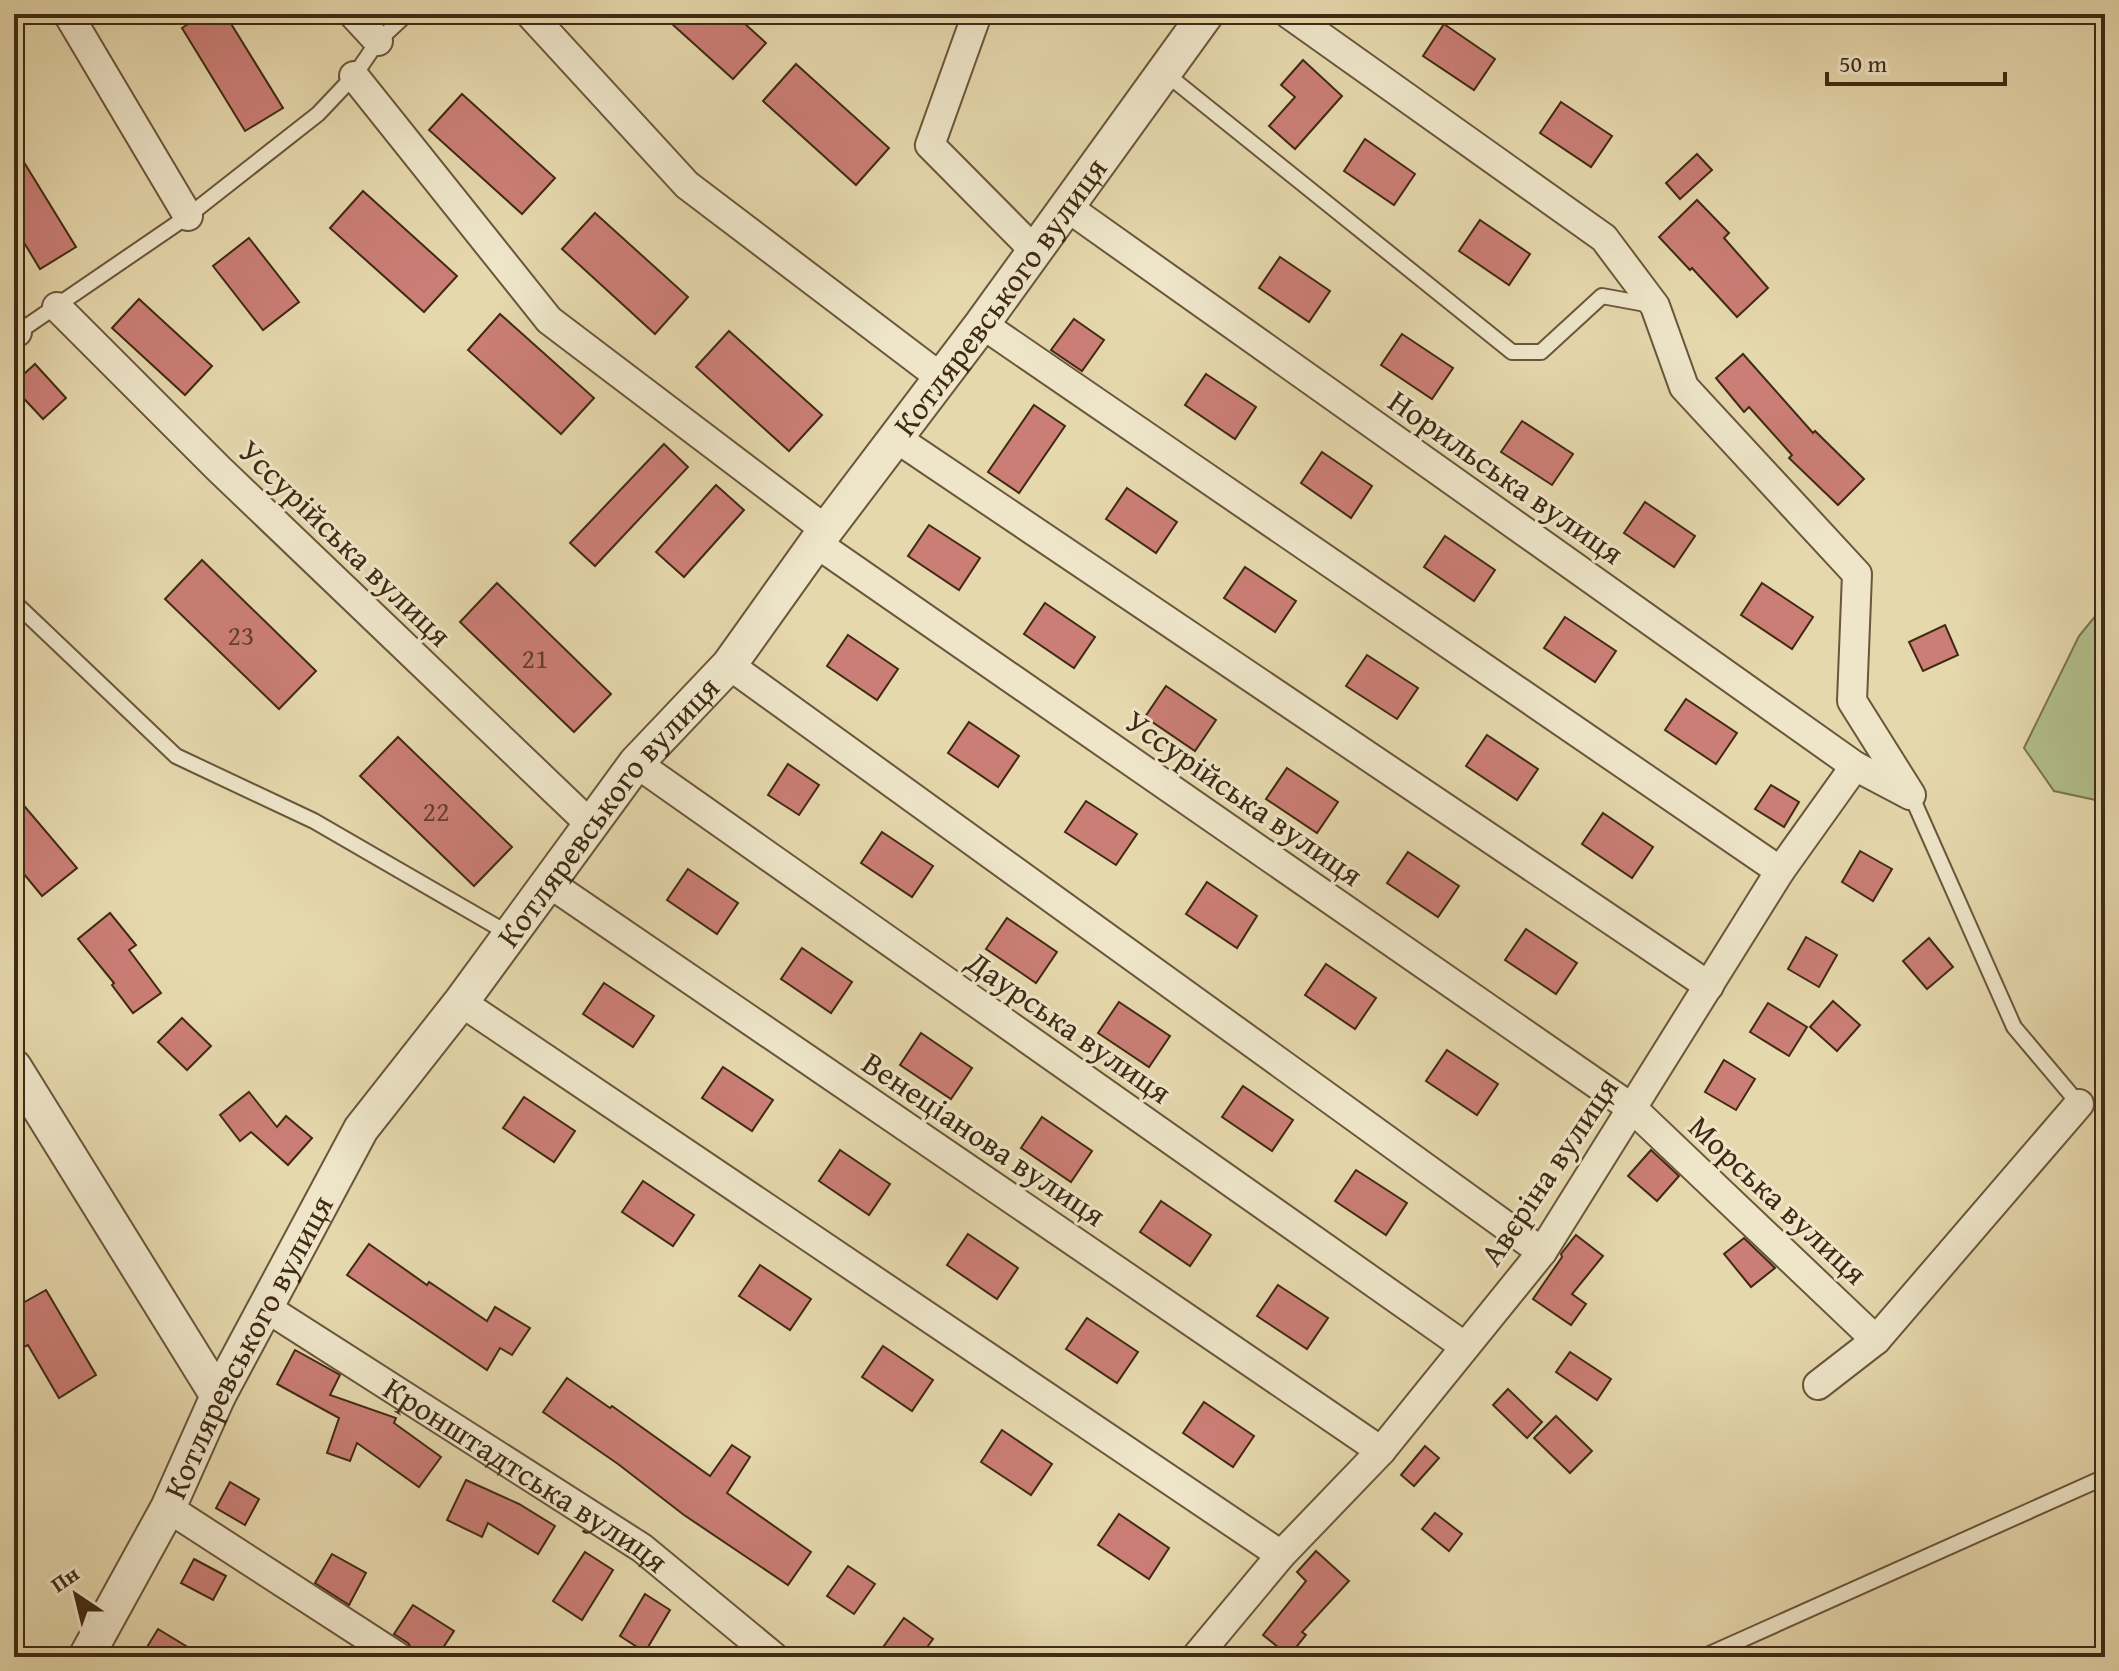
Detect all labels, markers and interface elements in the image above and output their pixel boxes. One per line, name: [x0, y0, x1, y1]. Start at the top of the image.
scale bar: [1827, 36, 2005, 86]
text: 50 m: [1839, 46, 1887, 81]
street label: Котляревського вулиця: [881, 147, 1118, 445]
street label: Норильська вулиця: [1379, 378, 1634, 576]
street label: Уссурійська вулиця: [228, 428, 463, 657]
house number: 23: [228, 614, 254, 655]
house number: 21: [522, 637, 548, 678]
street label: Котляревського вулиця: [485, 665, 730, 957]
street label: Уссурійська вулиця: [1116, 698, 1373, 897]
house number: 22: [423, 790, 449, 831]
street label: Даурська вулиця: [956, 938, 1181, 1115]
street label: Венеціанова вулиця: [853, 1039, 1116, 1238]
street label: Авєріна вулиця: [1468, 1067, 1629, 1275]
street label: Морська вулиця: [1678, 1104, 1878, 1295]
street label: Котляревського вулиця: [151, 1186, 344, 1506]
street label: Кронштадтська вулиця: [374, 1365, 679, 1584]
north arrow: [36, 1555, 116, 1635]
text: Пн: [44, 1557, 85, 1600]

